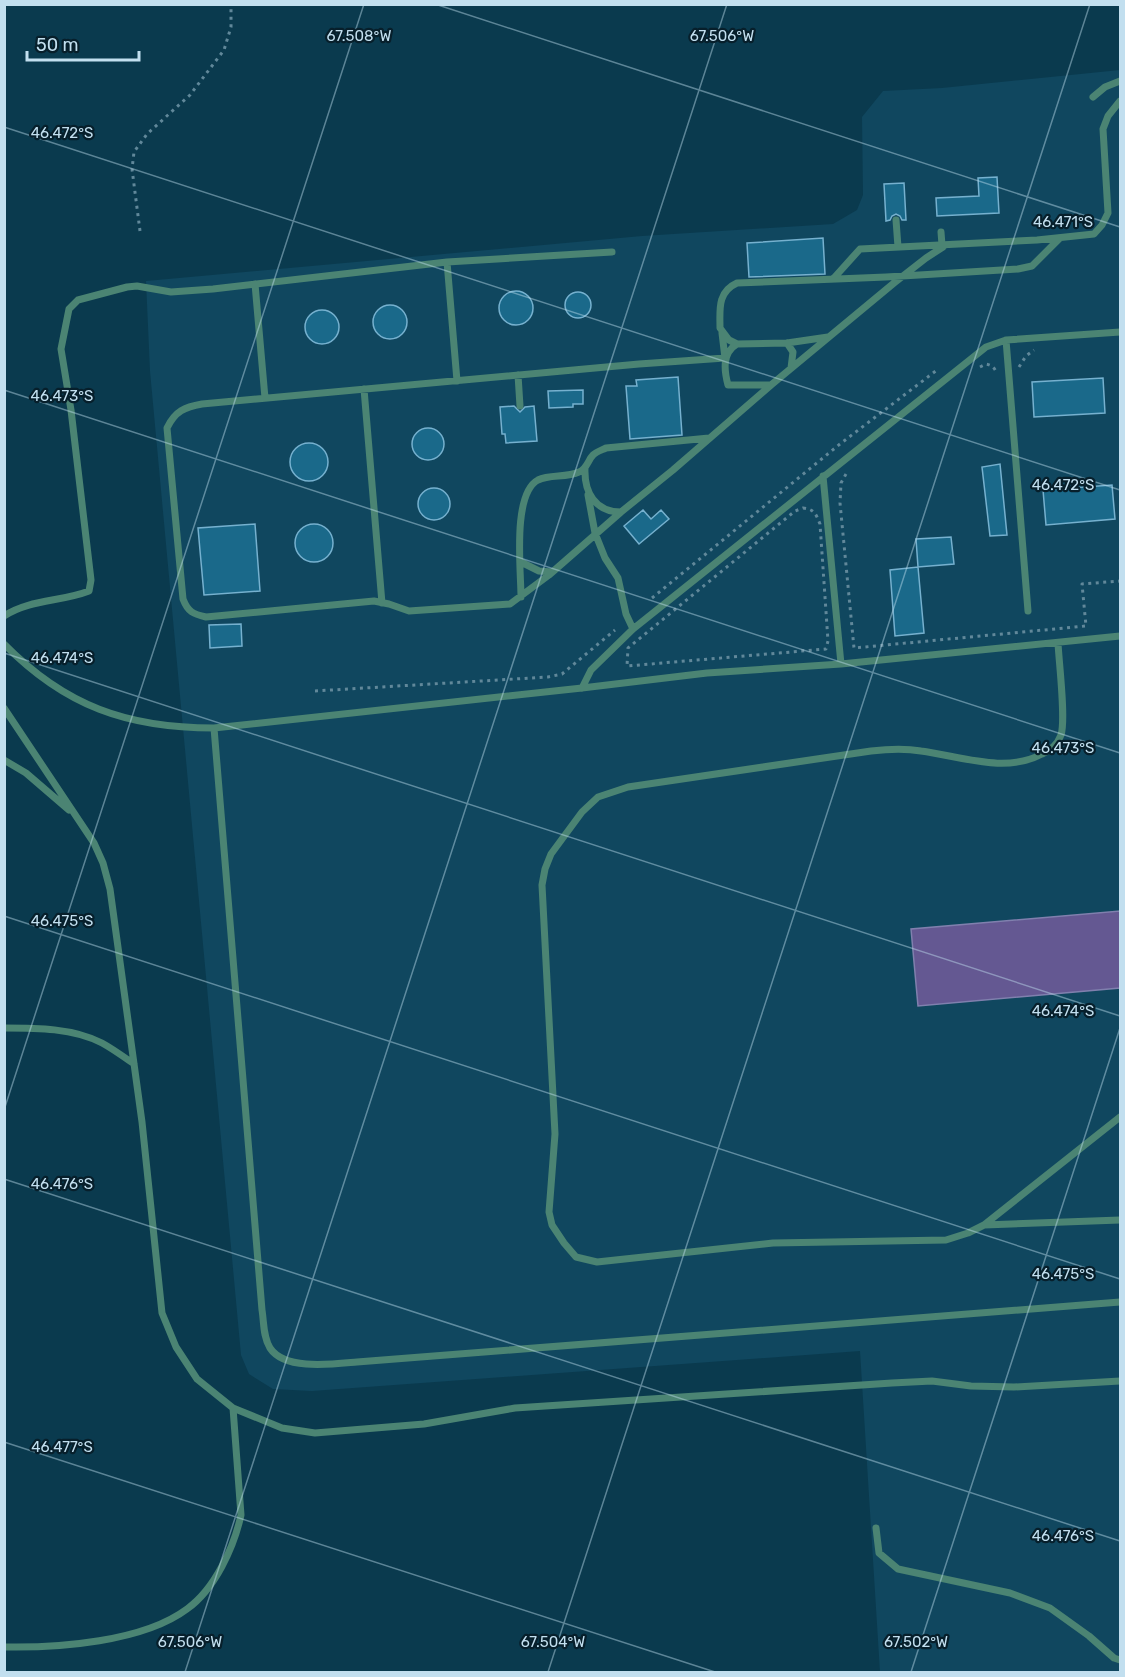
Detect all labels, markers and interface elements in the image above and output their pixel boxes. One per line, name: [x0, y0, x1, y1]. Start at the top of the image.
scale bar: [27, 24, 140, 62]
text: 67.508°W: [327, 27, 391, 45]
text: 67.506°W: [690, 27, 754, 45]
text: 50 m: [36, 34, 79, 56]
text: 46.472°S: [31, 124, 93, 142]
text: 46.471°S: [1033, 213, 1093, 231]
text: 46.473°S: [31, 387, 93, 405]
text: 46.472°S: [1032, 476, 1094, 494]
text: 46.474°S: [31, 649, 93, 667]
text: 46.473°S: [1032, 739, 1094, 757]
text: 46.475°S: [31, 912, 93, 930]
text: 46.474°S: [1032, 1002, 1094, 1020]
text: 46.476°S: [31, 1175, 93, 1193]
text: 46.475°S: [1032, 1265, 1094, 1283]
text: 46.477°S: [31, 1438, 93, 1456]
text: 46.476°S: [1032, 1527, 1094, 1545]
text: 67.506°W: [158, 1633, 222, 1651]
text: 67.504°W: [521, 1633, 585, 1651]
text: 67.502°W: [884, 1633, 948, 1651]

